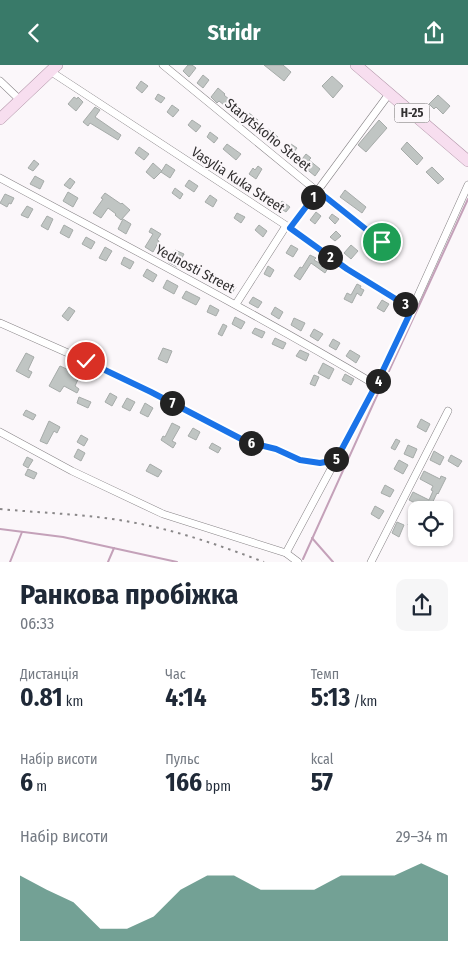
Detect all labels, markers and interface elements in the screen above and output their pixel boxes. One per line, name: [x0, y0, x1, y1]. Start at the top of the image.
icon: back: [20, 19, 48, 47]
text: Stridr: [208, 19, 260, 46]
icon: share: [420, 19, 448, 47]
street label: Starytskoho Street: [221, 95, 315, 175]
road number: Н-25: [394, 103, 430, 123]
street label: Vasylia Kuka Street: [188, 143, 288, 217]
pin: 1: [300, 185, 326, 209]
text: 1: [311, 189, 316, 206]
pin: [361, 221, 403, 263]
icon: arrive: [368, 228, 396, 256]
street label: Yednosti Street: [153, 241, 238, 297]
pin: 2: [318, 245, 342, 269]
text: 2: [327, 249, 334, 266]
pin: 3: [392, 291, 418, 317]
text: 3: [402, 296, 409, 313]
pin: [65, 340, 107, 382]
icon: check: [72, 347, 100, 375]
pin: 4: [366, 369, 390, 393]
text: 4: [375, 373, 382, 390]
pin: 7: [160, 391, 184, 415]
text: 7: [170, 395, 175, 412]
pin: 6: [238, 431, 264, 455]
text: 6: [248, 435, 255, 452]
pin: 5: [324, 447, 348, 471]
text: 5: [333, 451, 340, 468]
map controls: [408, 501, 453, 546]
button: locate: [408, 501, 453, 546]
text: Ранкова пробіжка: [20, 578, 238, 611]
button: share: [396, 579, 448, 631]
text: 06:33: [20, 614, 54, 633]
text: Дистанція: [20, 666, 79, 683]
text: Час: [165, 666, 186, 683]
text: Темп: [311, 666, 339, 683]
text: 0.81: [20, 683, 63, 713]
text: 4:14: [165, 683, 206, 713]
text: 5:13: [311, 683, 350, 713]
text: km: [63, 693, 83, 710]
text: /km: [350, 693, 377, 710]
text: Набір висоти: [20, 751, 97, 768]
text: Пульс: [165, 751, 200, 768]
text: kcal: [311, 751, 333, 768]
text: 6: [20, 768, 33, 798]
text: 166: [165, 768, 202, 798]
text: 57: [311, 768, 333, 798]
text: m: [33, 778, 47, 795]
text: bpm: [202, 778, 231, 795]
text: Набір висоти: [20, 827, 108, 846]
text: 29–34 m: [396, 827, 448, 846]

